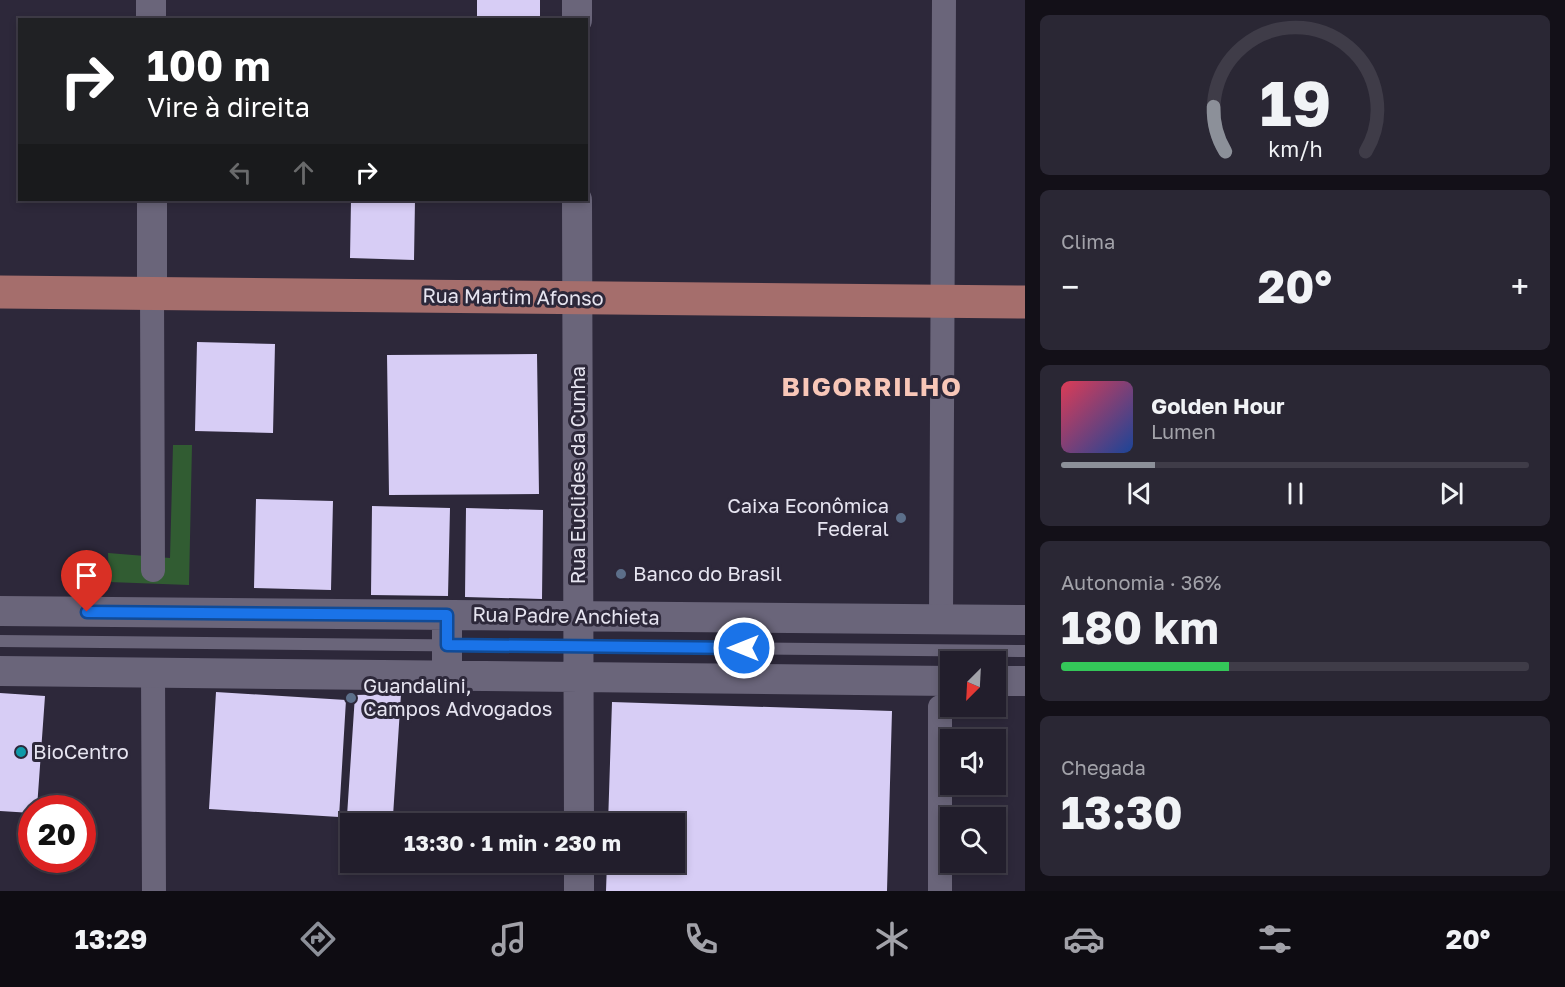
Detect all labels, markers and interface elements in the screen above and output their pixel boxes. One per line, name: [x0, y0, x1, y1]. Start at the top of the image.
text: 100 m: [147, 40, 270, 90]
icon: right: [48, 42, 126, 120]
text: 19: [1259, 65, 1331, 140]
text: Vire à direita: [147, 91, 310, 123]
text: km/h: [1268, 136, 1322, 162]
icon: left: [224, 156, 257, 189]
icon: ahead: [287, 156, 320, 189]
icon: right: [350, 156, 383, 189]
text: Clima: [1061, 229, 1115, 253]
text: 20°: [1258, 259, 1332, 313]
text: −: [1061, 267, 1079, 306]
text: +: [1511, 267, 1529, 306]
street label: Rua Martim Afonso: [422, 282, 604, 310]
street label: Rua Euclides da Cunha: [565, 366, 589, 584]
district label: BIGORRILHO: [782, 371, 962, 402]
text: Golden Hour: [1151, 392, 1285, 419]
text: Lumen: [1151, 419, 1216, 443]
icon: previous: [1123, 477, 1156, 510]
icon: pause: [1279, 477, 1312, 510]
icon: next: [1435, 477, 1468, 510]
place label: Caixa Econômica Federal: [727, 493, 889, 540]
marker: Caixa Econômica Federal: [894, 511, 908, 525]
pin: [61, 550, 112, 612]
icon: arrive: [70, 559, 103, 592]
place label: Banco do Brasil: [633, 561, 782, 585]
marker: Banco do Brasil: [614, 567, 628, 581]
text: Autonomia · 36%: [1061, 570, 1221, 594]
text: 180 km: [1061, 600, 1219, 654]
street label: Rua Padre Anchieta: [472, 601, 660, 629]
position arrow: [712, 616, 776, 680]
north arrow: [940, 651, 1006, 717]
map controls: [940, 651, 1006, 873]
place label: Guandalini, Campos Advogados: [363, 673, 552, 720]
marker: Guandalini, Campos Advogados: [344, 691, 358, 705]
button: sound: [940, 729, 1006, 795]
place label: BioCentro: [33, 739, 129, 763]
marker: BioCentro: [14, 745, 28, 759]
text: Chegada: [1061, 755, 1146, 779]
text: 13:30: [1061, 785, 1183, 839]
speed limit sign: 20: [18, 795, 96, 873]
button: search: [940, 807, 1006, 873]
text: 13:30 · 1 min · 230 m: [404, 829, 621, 856]
icon: directions: [297, 918, 339, 960]
icon: music: [488, 918, 530, 960]
icon: phone: [680, 918, 722, 960]
icon: climate: [871, 918, 913, 960]
icon: car: [1063, 918, 1105, 960]
icon: filters: [1254, 918, 1296, 960]
text: 13:29: [75, 923, 147, 955]
text: 20°: [1446, 923, 1490, 955]

